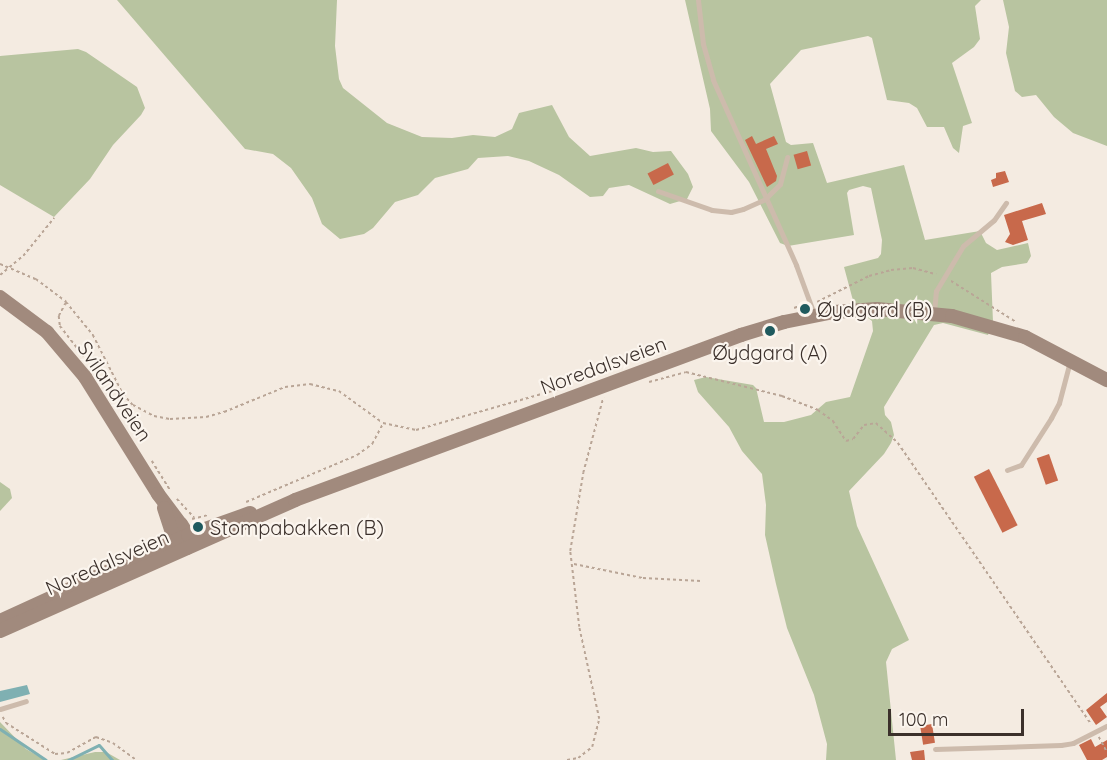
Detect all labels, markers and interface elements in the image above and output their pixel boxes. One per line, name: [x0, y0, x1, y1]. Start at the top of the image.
place label: Øydgard (B): [817, 297, 932, 321]
marker: Øydgard (B): [798, 302, 812, 316]
marker: Øydgard (A): [763, 324, 777, 338]
street label: Noredalsveien: [537, 331, 669, 399]
street label: Svilandveien: [73, 336, 157, 446]
place label: Øydgard (A): [712, 340, 828, 364]
place label: Stompabakken (B): [210, 515, 384, 539]
marker: Stompabakken (B): [191, 520, 205, 534]
street label: Noredalsveien: [42, 524, 172, 600]
scale bar: [891, 697, 1028, 735]
text: 100 m: [899, 708, 948, 731]

